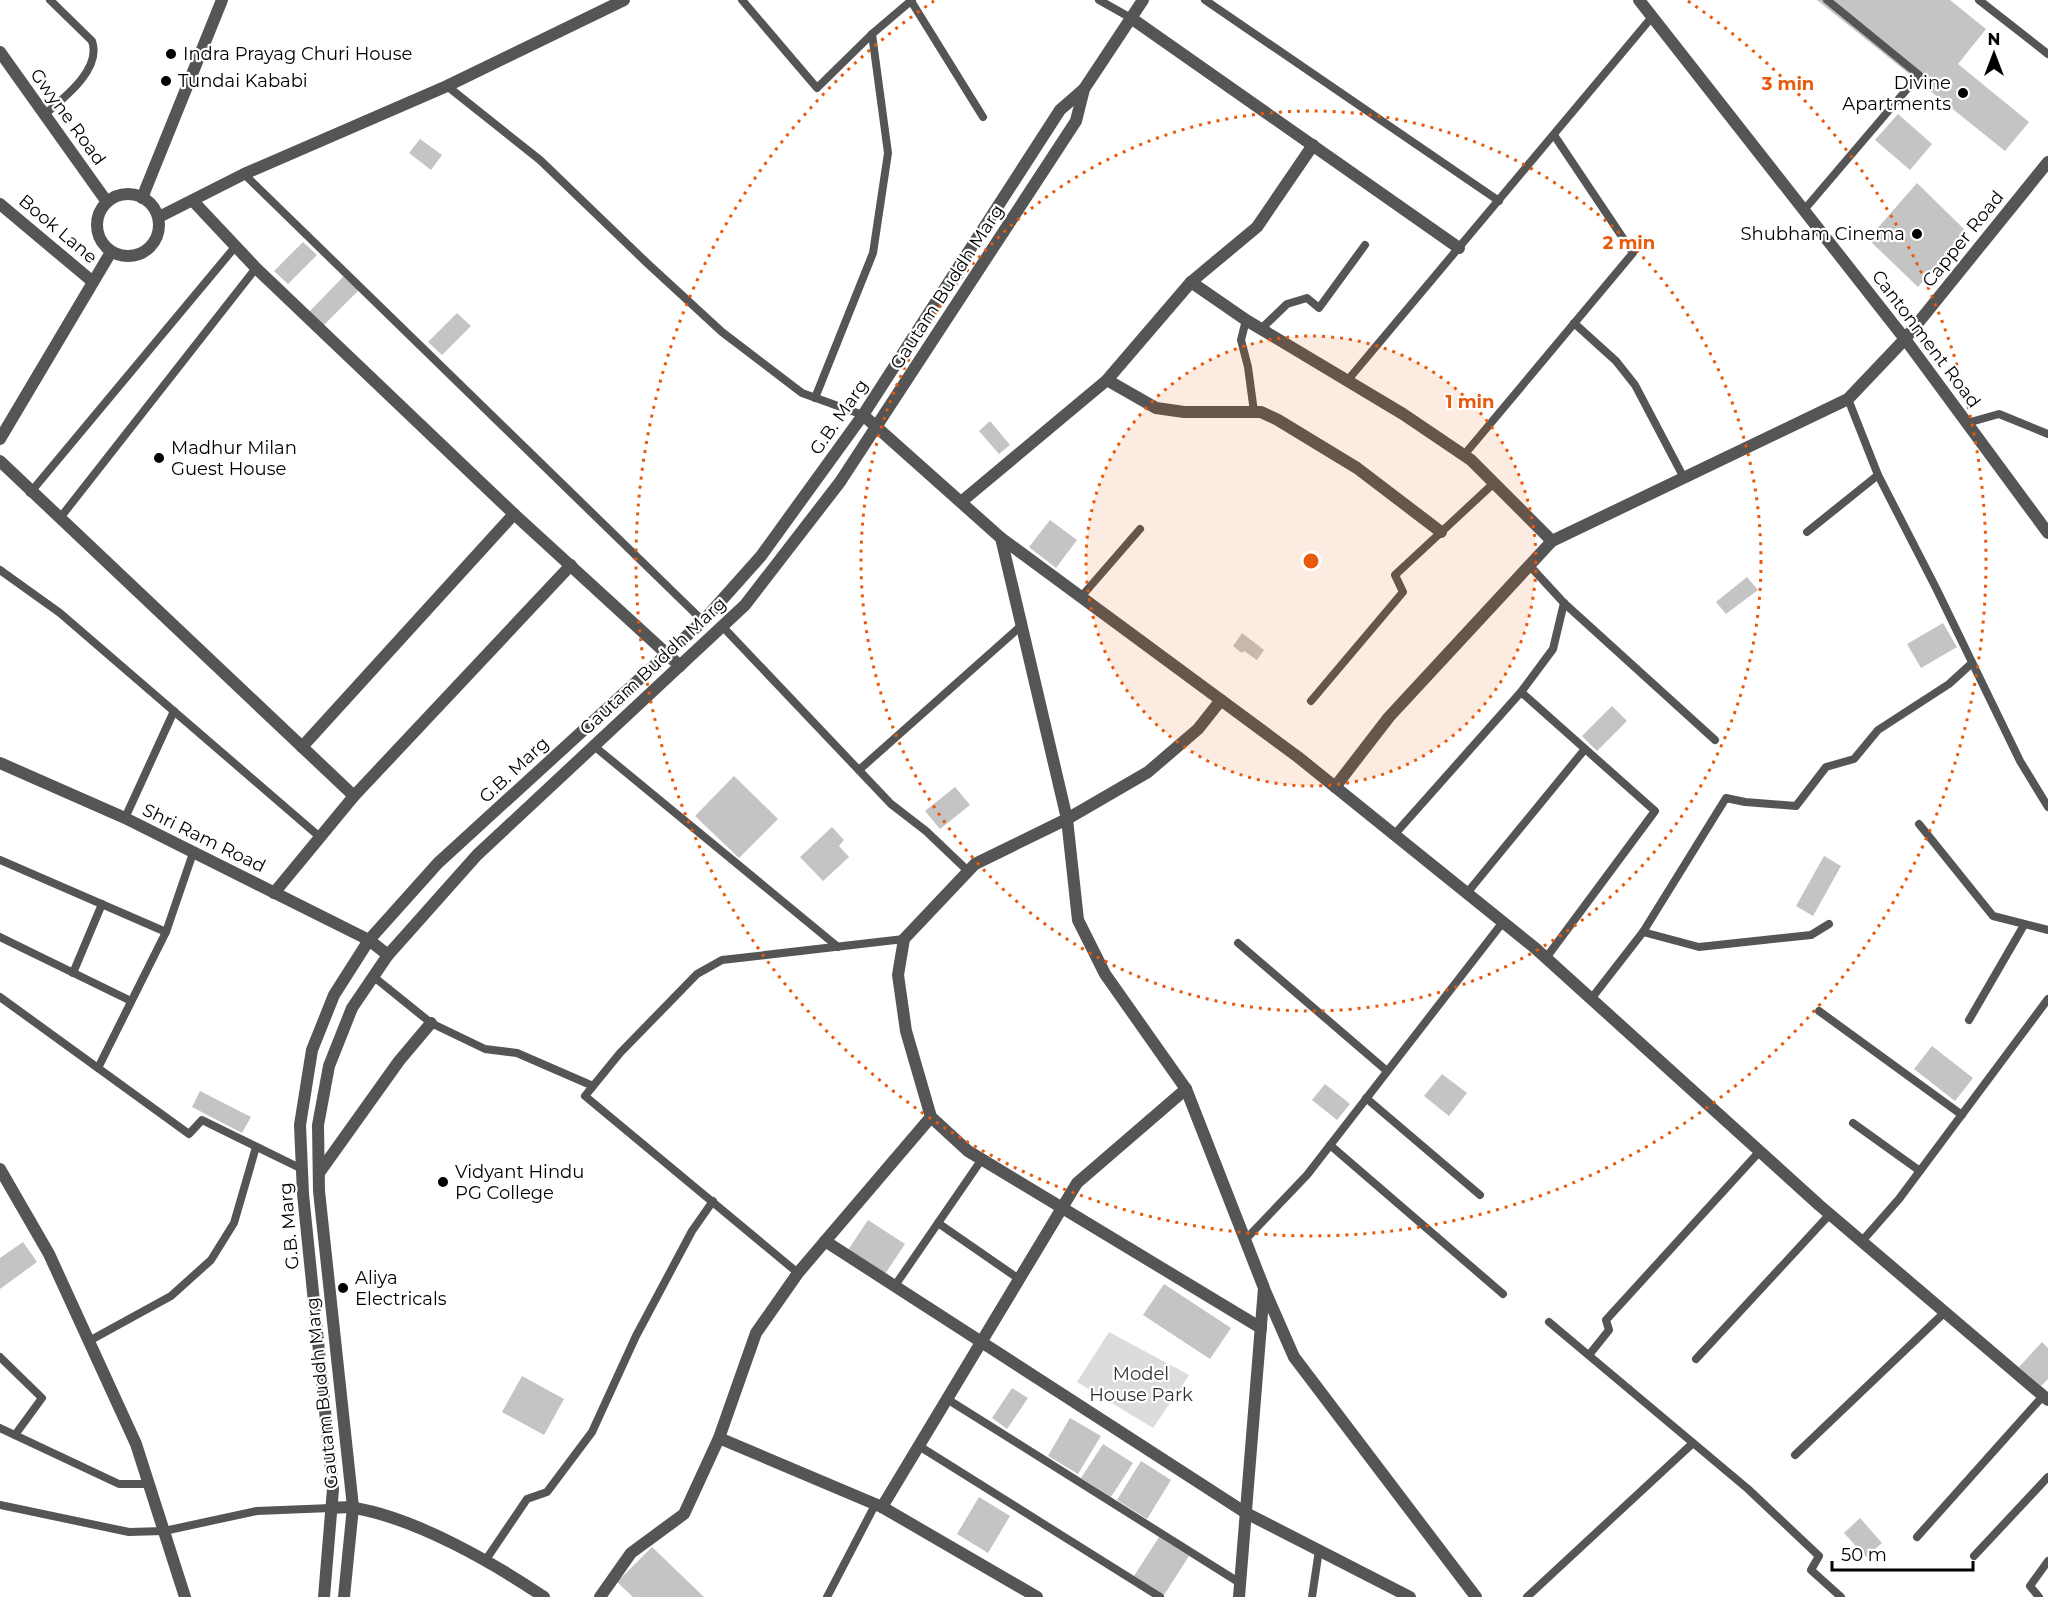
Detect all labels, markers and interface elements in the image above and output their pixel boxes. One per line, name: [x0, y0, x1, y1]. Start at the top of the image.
north arrow: [1964, 24, 2024, 84]
text: N: [1988, 30, 2000, 49]
place label: Indra Prayag Churi House: [183, 43, 412, 65]
marker: Indra Prayag Churi House: [164, 47, 178, 61]
street label: Gwyne Road: [26, 64, 110, 170]
place label: Tundai Kababi: [178, 70, 308, 92]
place label: Divine Apartments: [1842, 72, 1951, 115]
text: 3 min: [1761, 73, 1814, 95]
marker: Tundai Kababi: [159, 74, 173, 88]
marker: Divine Apartments: [1956, 86, 1970, 100]
street label: Capper Road: [1917, 186, 2009, 292]
street label: Book Lane: [14, 190, 102, 268]
street label: Gautam Buddh Marg: [885, 200, 1009, 374]
place label: Shubham Cinema: [1740, 223, 1905, 245]
marker: Shubham Cinema: [1910, 227, 1924, 241]
text: 2 min: [1603, 232, 1655, 254]
street label: Cantonment Road: [1867, 266, 1985, 412]
street label: G.B. Marg: [805, 375, 873, 459]
text: 1 min: [1446, 391, 1494, 413]
place label: Madhur Milan Guest House: [171, 437, 297, 480]
marker: Madhur Milan Guest House: [152, 451, 166, 465]
centre of rings: [1301, 551, 1321, 571]
street label: Gautam Buddh Marg: [575, 592, 731, 740]
street label: G.B. Marg: [475, 732, 553, 808]
street label: Shri Ram Road: [139, 799, 269, 877]
place label: Vidyant Hindu PG College: [455, 1161, 584, 1204]
marker: Vidyant Hindu PG College: [436, 1175, 450, 1189]
street label: G.B. Marg: [274, 1182, 304, 1270]
place label: Aliya Electricals: [355, 1267, 447, 1310]
marker: Aliya Electricals: [336, 1281, 350, 1295]
street label: Gautam Buddh Marg: [301, 1296, 343, 1490]
park label: Model House Park: [1089, 1363, 1193, 1406]
scale bar: [1832, 1534, 1973, 1572]
text: 50 m: [1841, 1544, 1887, 1566]

